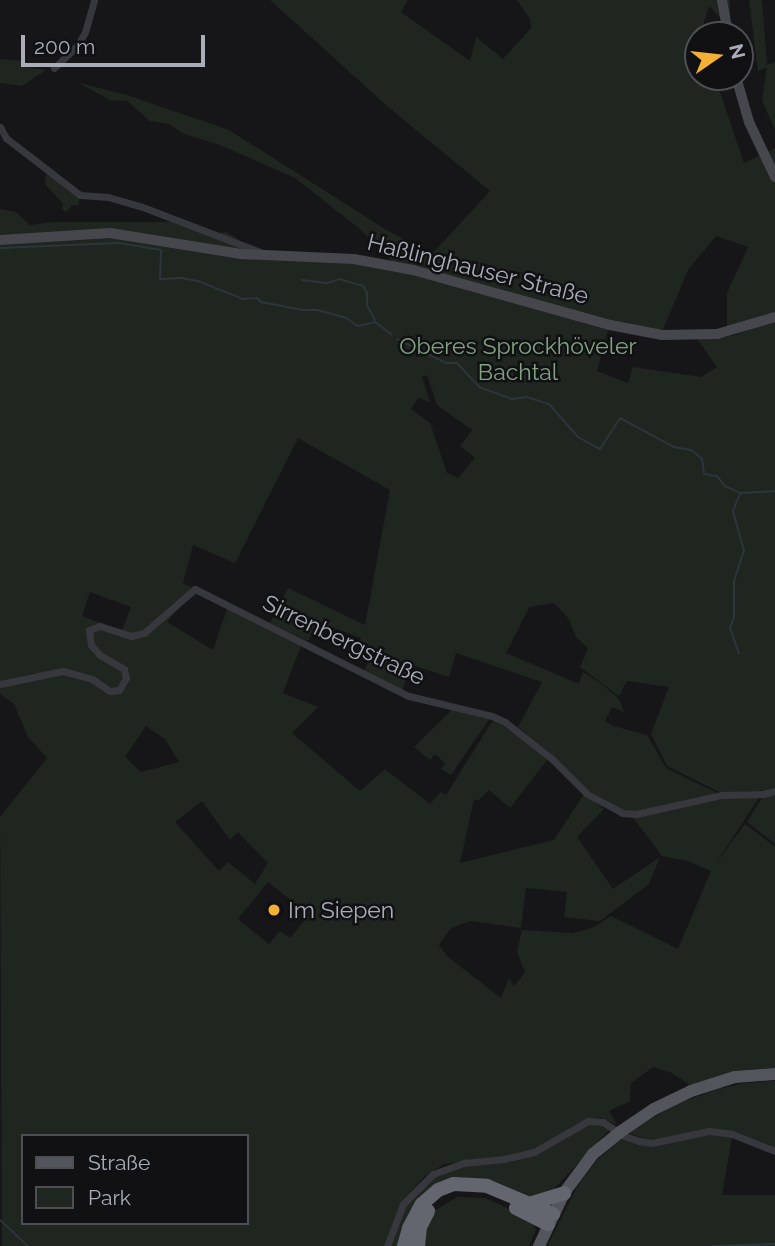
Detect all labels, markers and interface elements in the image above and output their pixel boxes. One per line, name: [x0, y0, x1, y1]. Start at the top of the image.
scale bar: [24, 21, 208, 65]
north arrow: [684, 21, 754, 91]
text: 200 m: [34, 34, 95, 59]
text: N: [725, 42, 750, 61]
street label: Haßlinghauser Straße: [364, 228, 592, 310]
park label: Oberes Sprockhöveler Bachtal: [399, 332, 637, 386]
street label: Sirrenbergstraße: [258, 589, 430, 691]
place label: Im Siepen: [288, 896, 394, 924]
marker: Im Siepen: [266, 902, 282, 918]
legend: [21, 1134, 248, 1225]
text: Straße: [88, 1150, 150, 1175]
text: Park: [88, 1185, 131, 1210]

